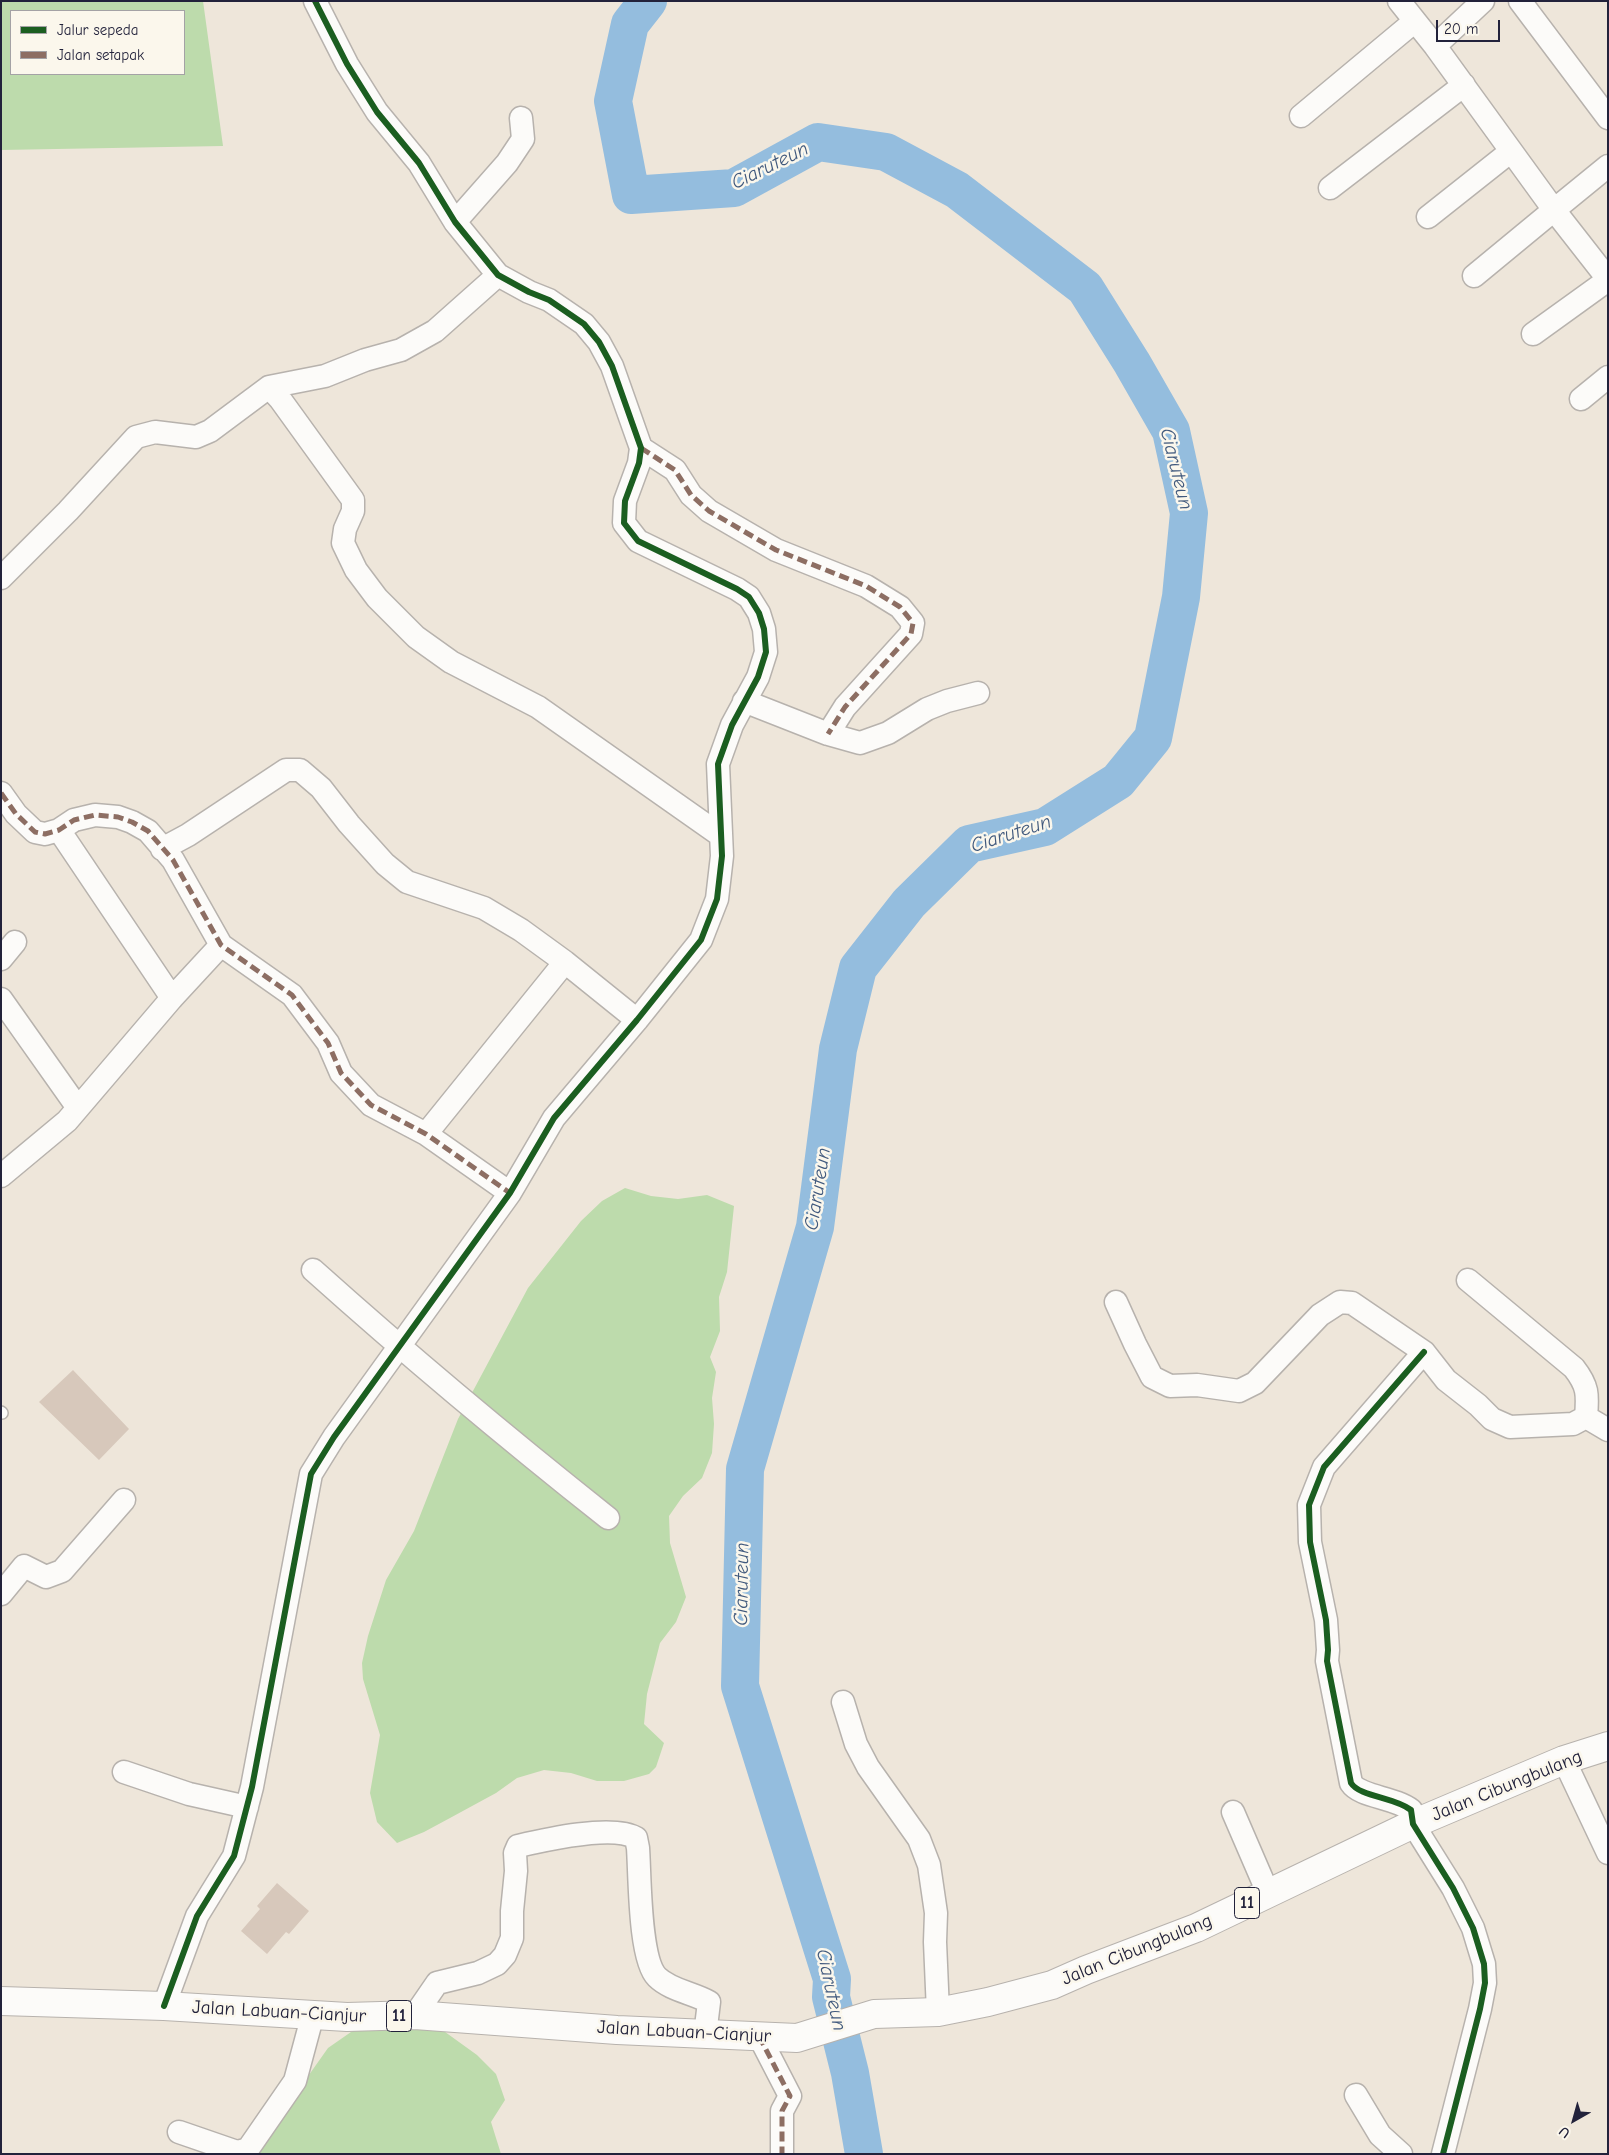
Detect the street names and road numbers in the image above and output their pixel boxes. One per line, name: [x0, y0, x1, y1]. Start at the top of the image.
street label: Jalan Cibungbulang: [1428, 1745, 1586, 1827]
road number: 11: [1234, 1888, 1260, 1919]
street label: Jalan Cibungbulang: [1058, 1909, 1216, 1991]
street label: Jalan Labuan-Cianjur: [191, 1996, 367, 2028]
road number: 11: [386, 2000, 412, 2032]
street label: Jalan Labuan-Cianjur: [596, 2016, 772, 2048]

